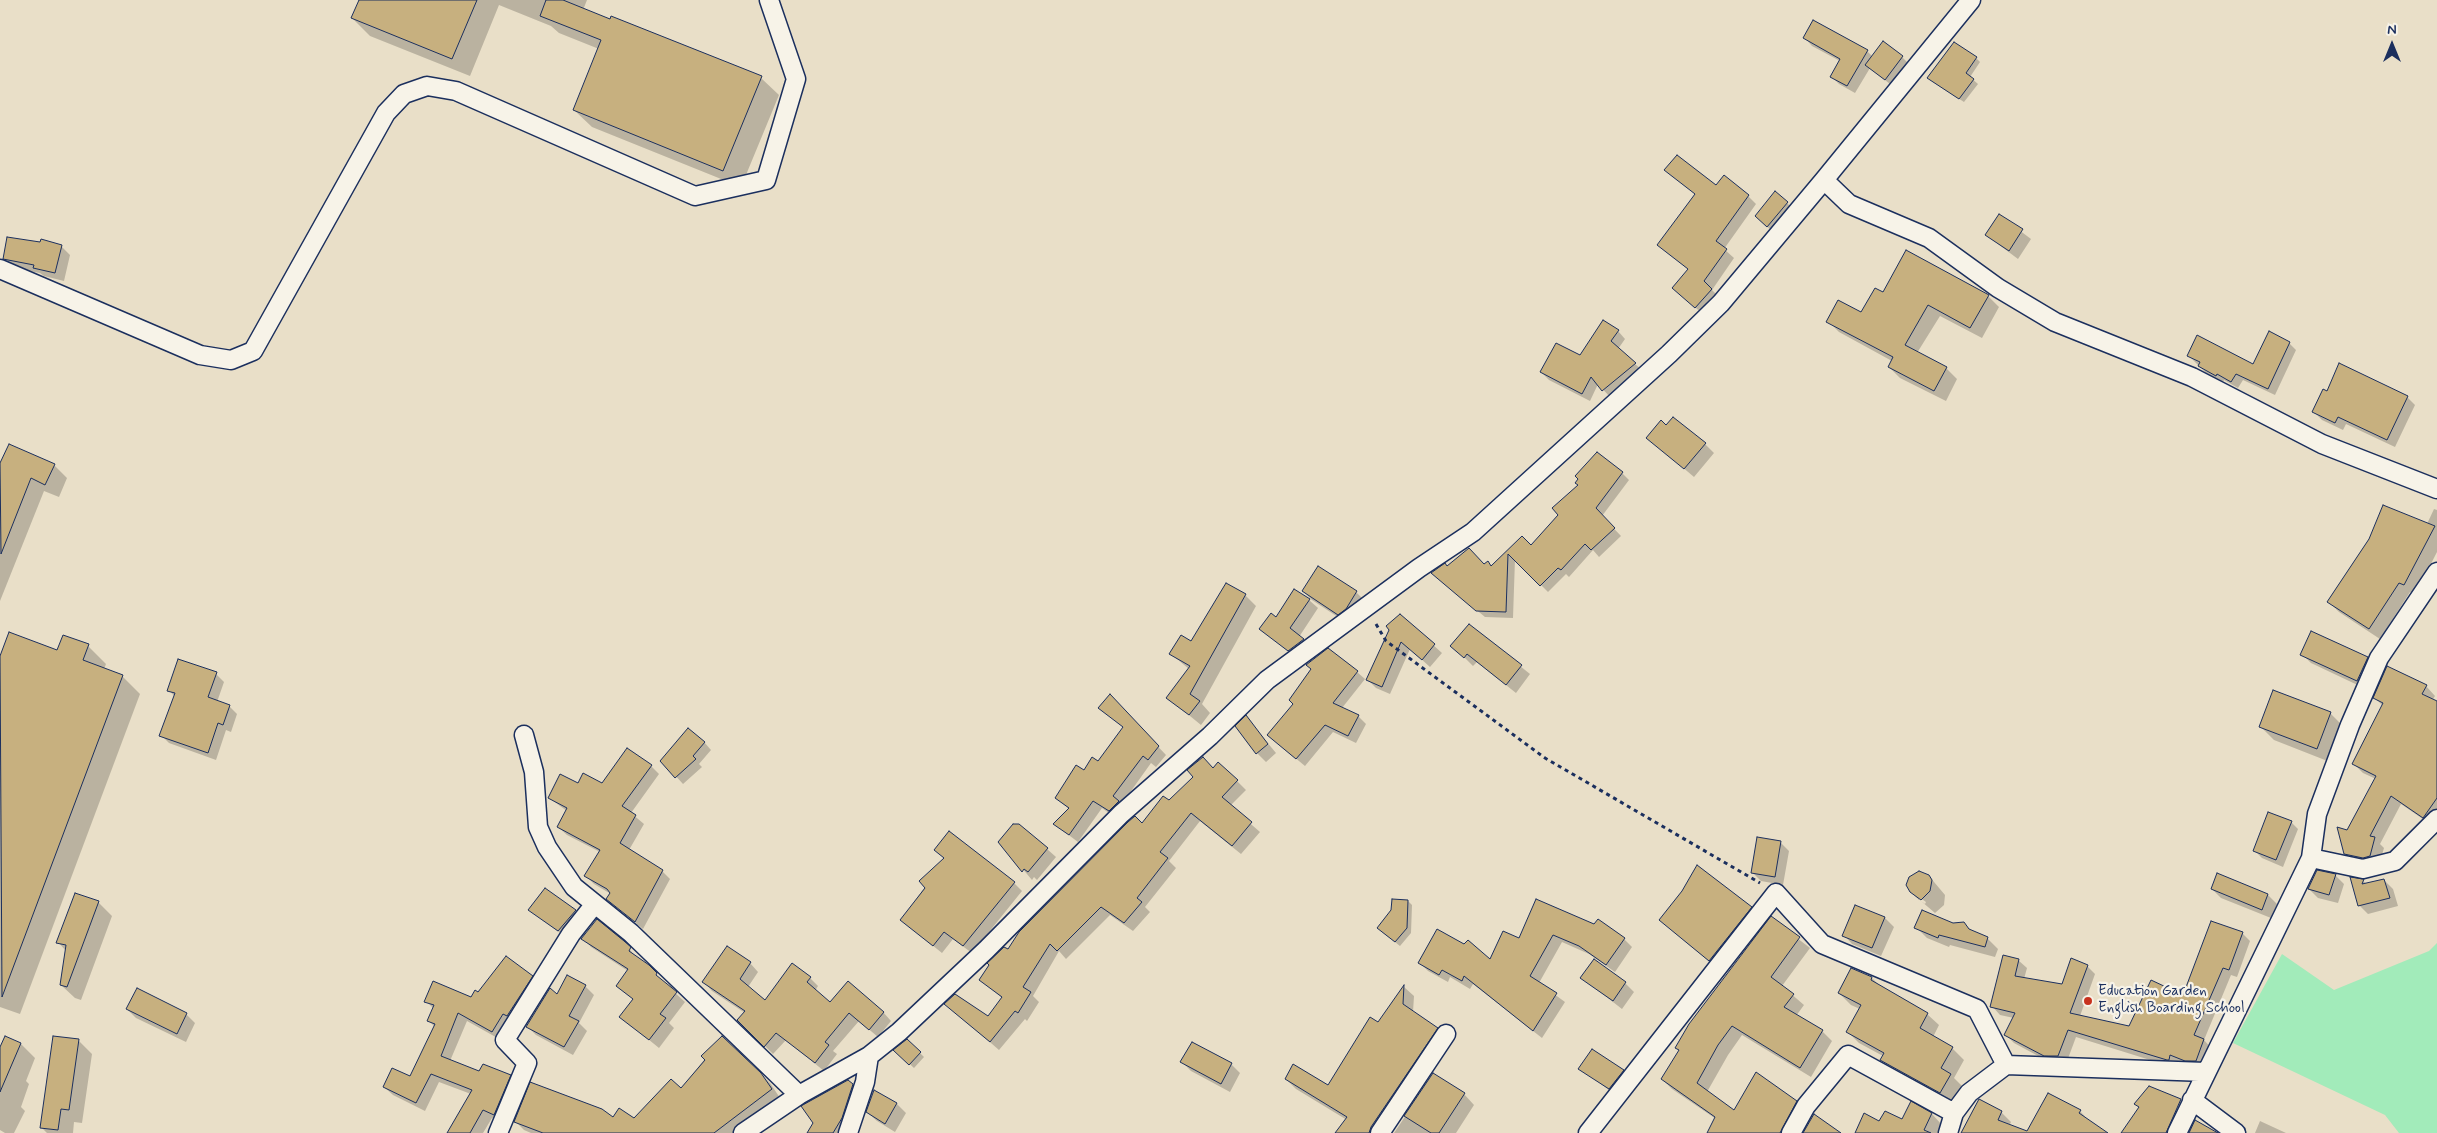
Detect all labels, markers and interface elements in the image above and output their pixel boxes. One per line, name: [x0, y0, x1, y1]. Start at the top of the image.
north arrow: [2367, 20, 2417, 70]
text: N: [2387, 21, 2397, 39]
place label: Education Garden English Boarding School: [2098, 983, 2245, 1018]
marker: Education Garden English Boarding School: [2082, 995, 2094, 1007]

